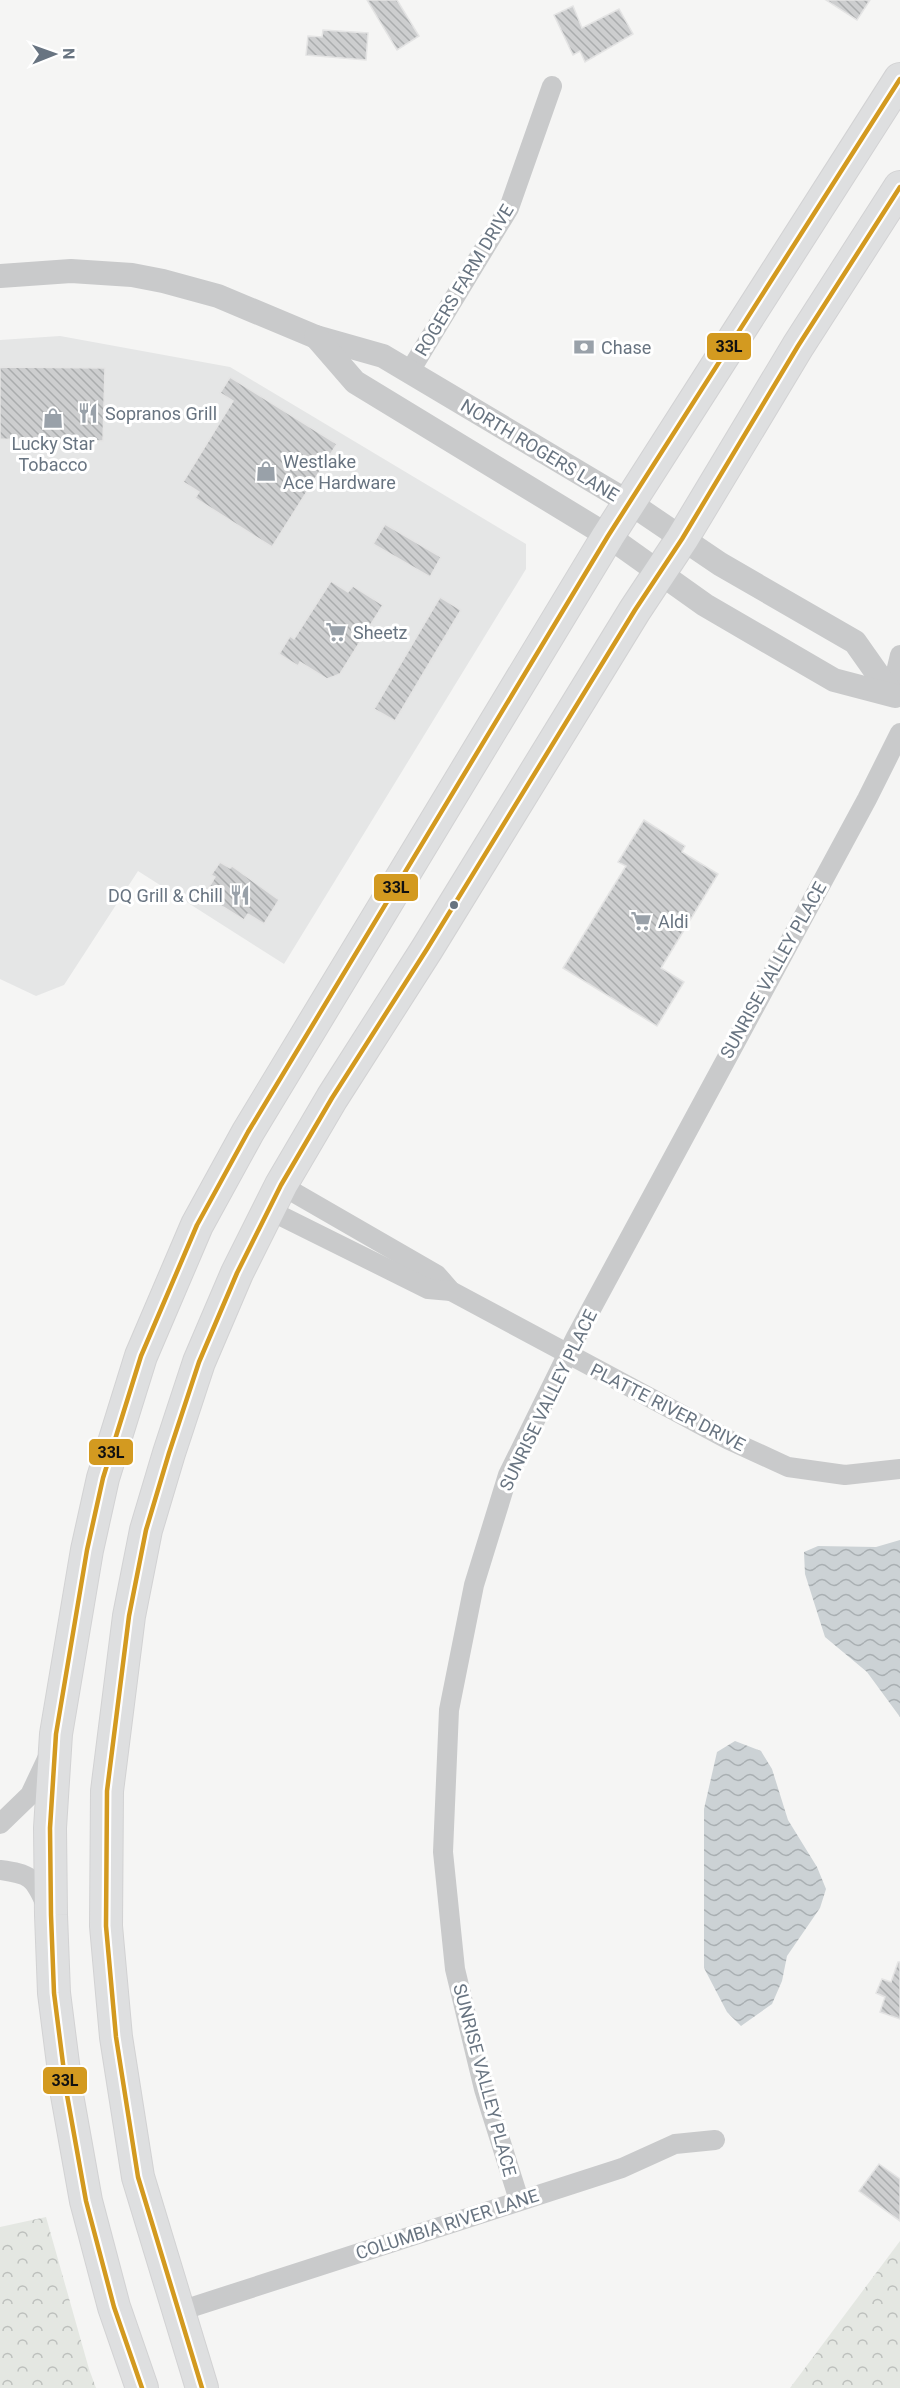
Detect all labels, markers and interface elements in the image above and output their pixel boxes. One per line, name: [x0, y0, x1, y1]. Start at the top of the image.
north arrow: [24, 24, 84, 84]
text: N: [59, 48, 78, 60]
street label: ROGERS FARM DRIVE: [410, 200, 518, 360]
line badge: 33L: [706, 332, 752, 361]
bank icon: Chase: [572, 335, 596, 359]
place label: Chase: [601, 337, 651, 358]
text: 33L: [715, 337, 743, 356]
street label: NORTH ROGERS LANE: [457, 395, 623, 505]
restaurant icon: Sopranos Grill: [76, 401, 100, 425]
place label: Sopranos Grill: [105, 403, 217, 424]
shop icon: Lucky Star Tobacco: [41, 406, 65, 430]
place label: Lucky Star Tobacco: [11, 433, 95, 475]
place label: Westlake Ace Hardware: [283, 451, 396, 493]
shop icon: Westlake Ace Hardware: [254, 459, 278, 483]
supermarket icon: Sheetz: [324, 620, 348, 644]
place label: Sheetz: [353, 622, 408, 643]
line badge: 33L: [373, 873, 419, 902]
text: 33L: [382, 878, 410, 897]
street label: SUNRISE VALLEY PLACE: [716, 878, 830, 1062]
restaurant icon: DQ Grill & Chill: [228, 883, 252, 907]
place label: DQ Grill & Chill: [108, 885, 223, 906]
unlabelled marker: [448, 899, 460, 911]
supermarket icon: Aldi: [629, 909, 653, 933]
place label: Aldi: [658, 911, 689, 932]
street label: SUNRISE VALLEY PLACE: [495, 1306, 601, 1494]
street label: PLATTE RIVER DRIVE: [587, 1359, 749, 1455]
line badge: 33L: [88, 1438, 134, 1466]
text: 33L: [97, 1443, 125, 1462]
street label: SUNRISE VALLEY PLACE: [449, 1981, 521, 2179]
line badge: 33L: [42, 2066, 88, 2095]
text: 33L: [51, 2071, 79, 2090]
street label: COLUMBIA RIVER LANE: [353, 2184, 541, 2264]

